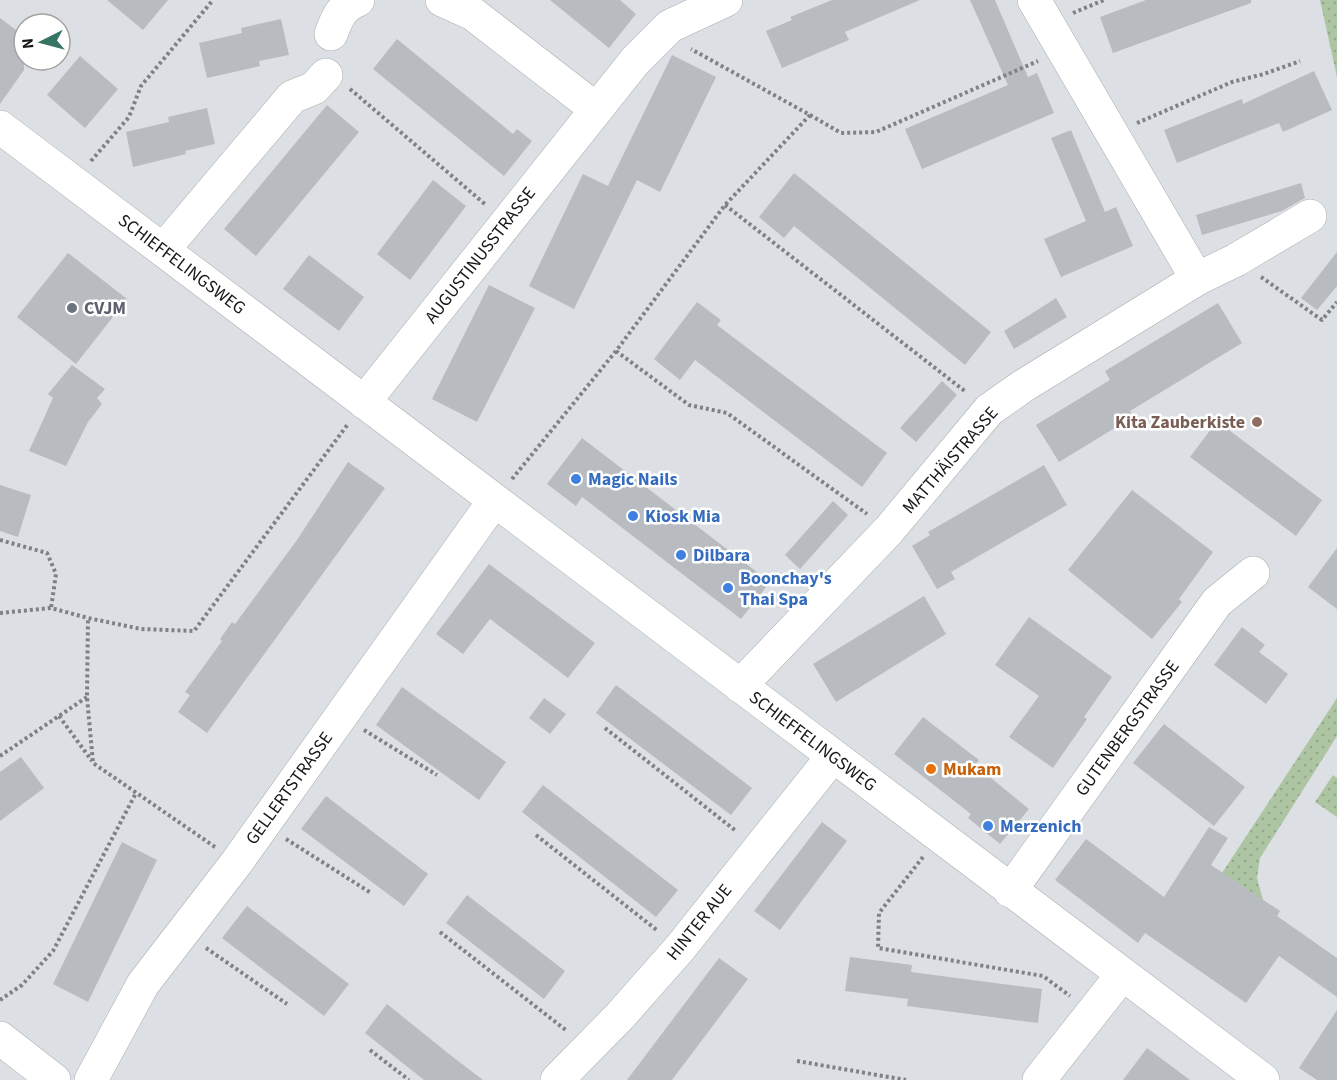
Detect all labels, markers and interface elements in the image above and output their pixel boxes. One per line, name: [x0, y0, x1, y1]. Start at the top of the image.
north arrow: [12, 12, 72, 72]
text: N: [17, 37, 40, 50]
street label: AUGUSTINUSSTRASSE: [419, 182, 542, 329]
street label: SCHIEFFELINGSWEG: [113, 208, 251, 321]
place label: CVJM: [84, 296, 126, 321]
marker: CVJM: [65, 301, 79, 315]
street label: MATTHÄISTRASSE: [897, 401, 1004, 519]
place label: Kita Zauberkiste: [1115, 410, 1245, 435]
marker: Kita Zauberkiste: [1250, 415, 1264, 429]
place label: Magic Nails: [588, 467, 677, 492]
marker: Magic Nails: [569, 472, 583, 486]
place label: Kiosk Mia: [645, 504, 721, 529]
marker: Kiosk Mia: [626, 509, 640, 523]
place label: Dilbara: [693, 543, 750, 568]
marker: Dilbara: [674, 548, 688, 562]
place label: Boonchay's Thai Spa: [740, 566, 832, 612]
marker: Boonchay's Thai Spa: [721, 581, 735, 595]
street label: GUTENBERGSTRASSE: [1070, 655, 1185, 801]
street label: SCHIEFFELINGSWEG: [744, 685, 882, 798]
street label: GELLERTSTRASSE: [240, 727, 339, 850]
place label: Mukam: [943, 757, 1002, 782]
marker: Mukam: [924, 762, 938, 776]
place label: Merzenich: [1000, 814, 1081, 839]
marker: Merzenich: [981, 819, 995, 833]
street label: HINTER AUE: [661, 879, 738, 966]

